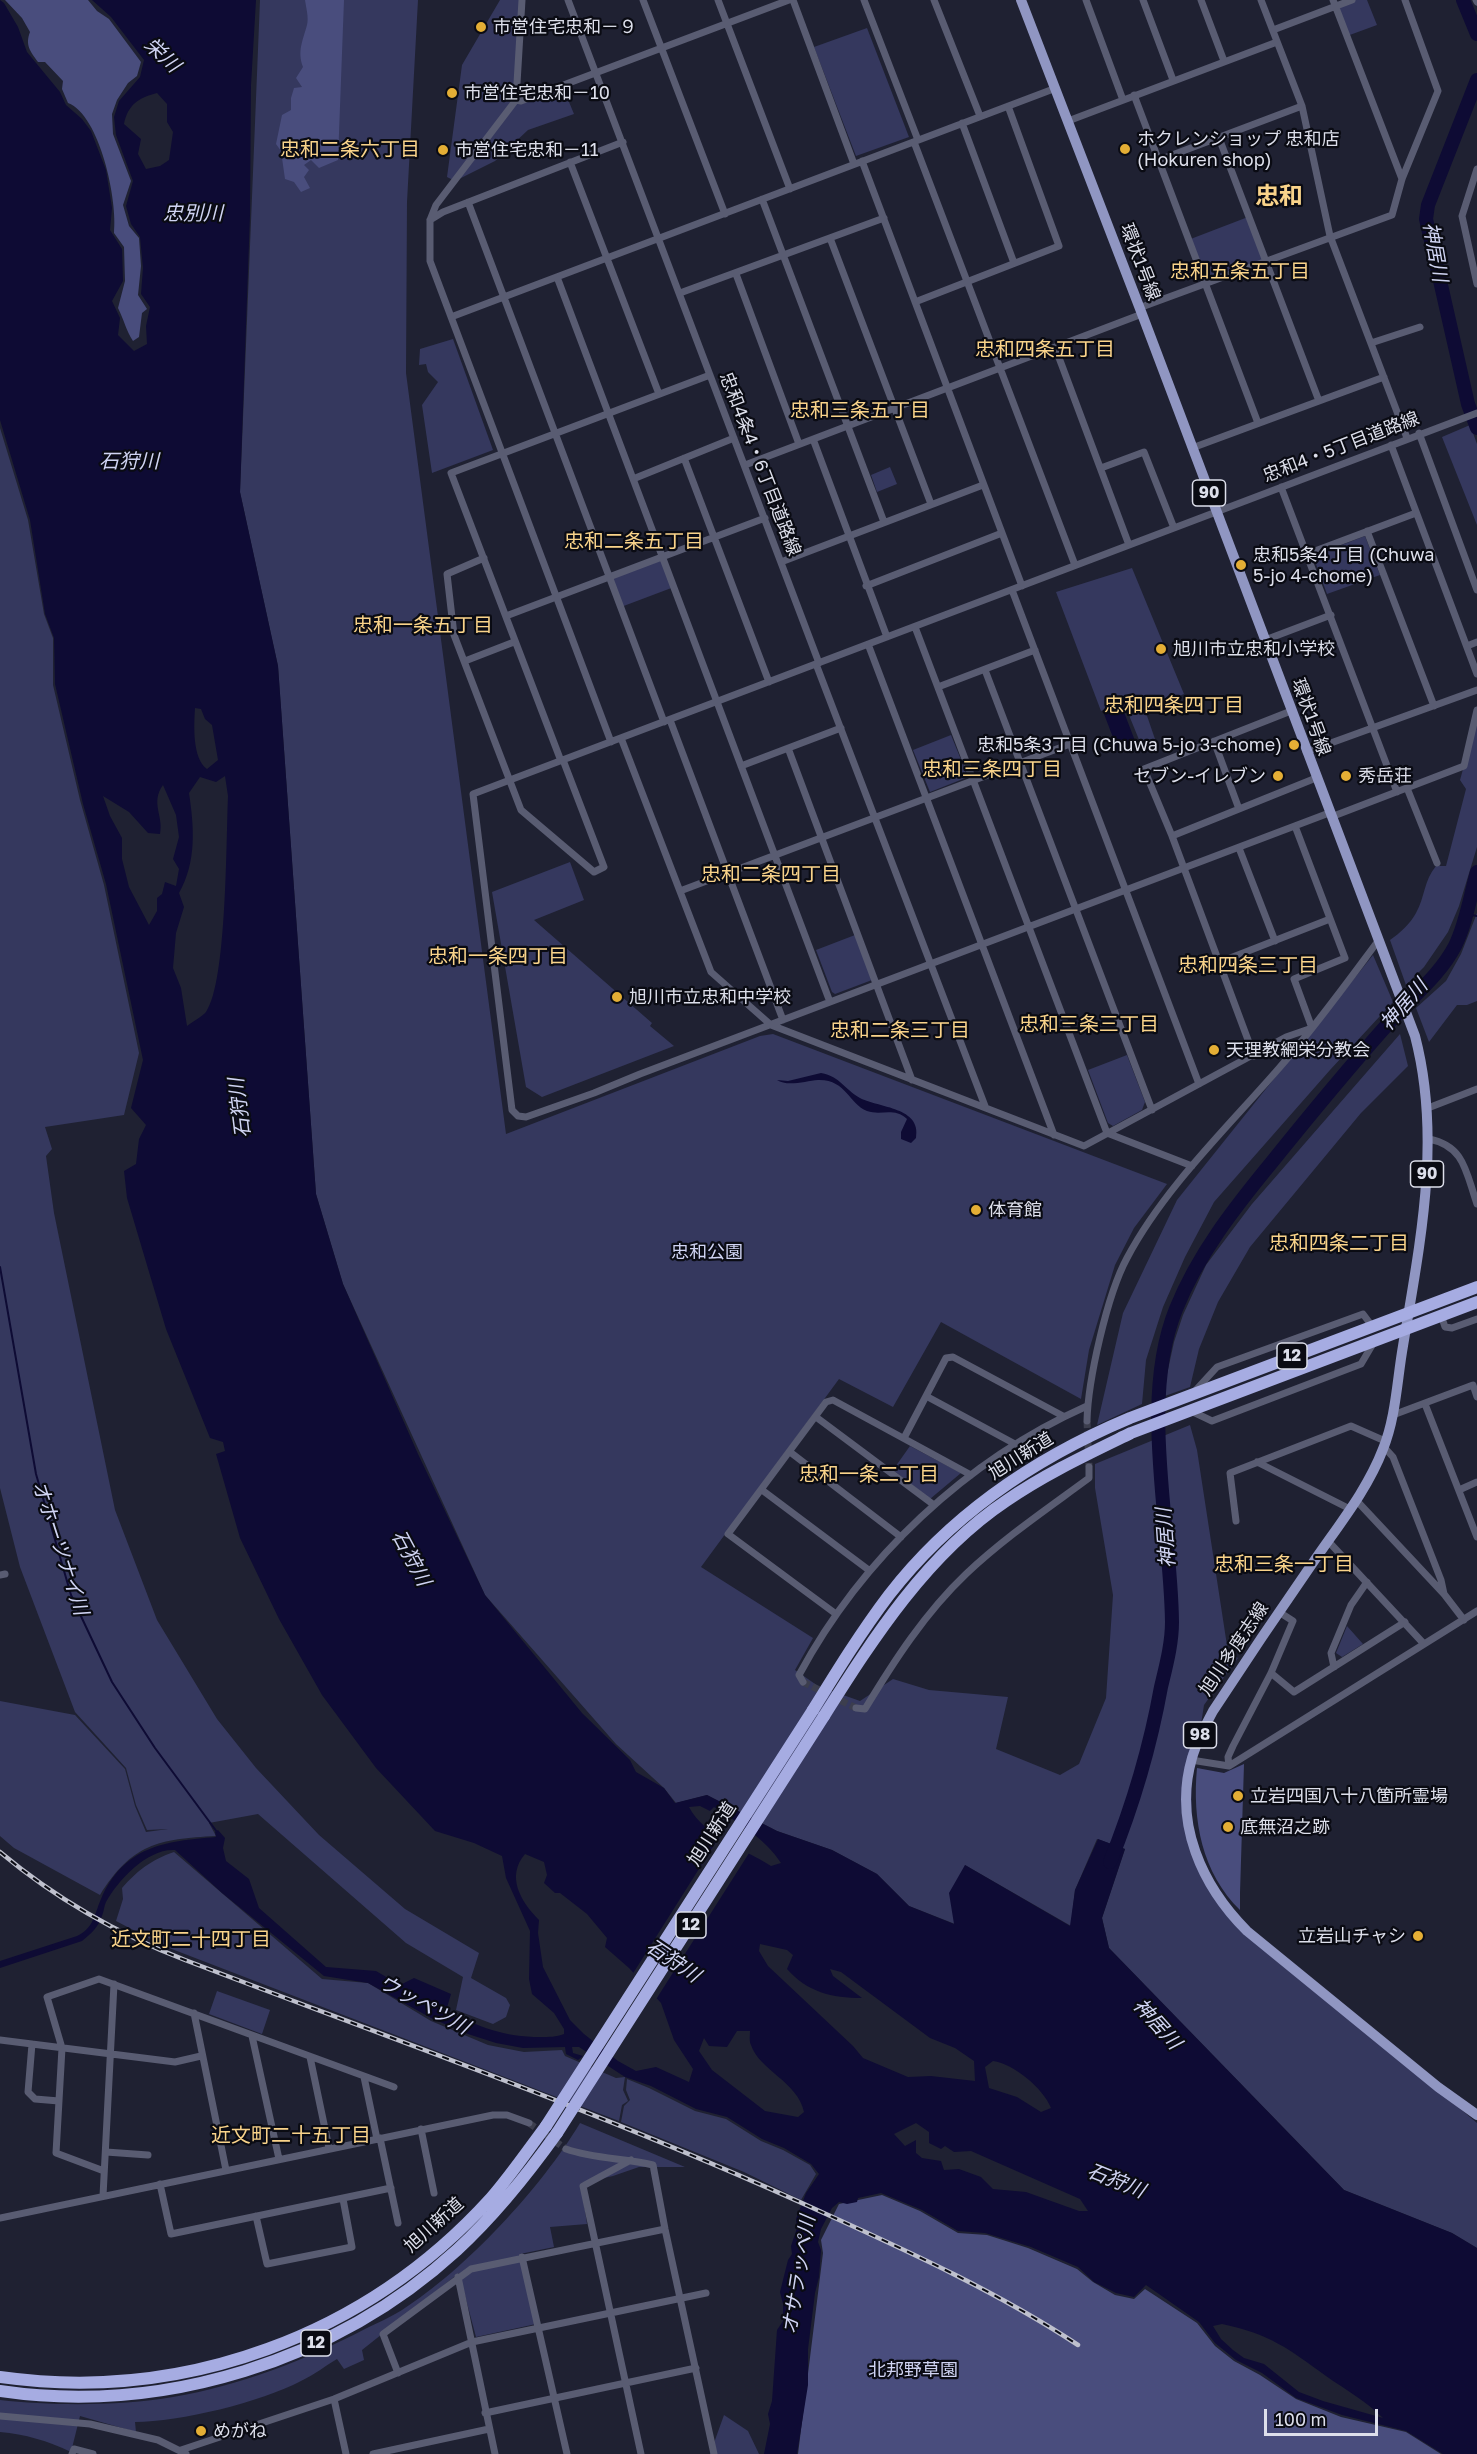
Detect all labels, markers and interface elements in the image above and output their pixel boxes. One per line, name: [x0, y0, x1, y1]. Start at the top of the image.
place label: 市営住宅忠和－９: [493, 16, 637, 38]
marker: 市営住宅忠和－９: [474, 20, 488, 34]
water label: 栄川: [139, 33, 185, 77]
place label: 市営住宅忠和－10: [464, 82, 610, 104]
marker: 市営住宅忠和－10: [445, 86, 459, 100]
place label: ホクレンショップ 忠和店 (Hokuren shop): [1137, 128, 1339, 170]
district label: 忠和二条六丁目: [280, 138, 420, 162]
place label: 市営住宅忠和－11: [455, 139, 598, 161]
marker: ホクレンショップ 忠和店 (Hokuren shop): [1118, 142, 1132, 156]
marker: 市営住宅忠和－11: [436, 143, 450, 157]
district label: 忠和: [1255, 182, 1303, 210]
water label: 忠別川: [163, 202, 223, 226]
street label: 環状1号線: [1115, 220, 1165, 304]
water label: 神居川: [1418, 220, 1452, 284]
district label: 忠和五条五丁目: [1170, 260, 1310, 284]
district label: 忠和四条五丁目: [975, 338, 1115, 362]
street label: 忠和4条4・6丁目道路線: [715, 369, 805, 559]
district label: 忠和三条五丁目: [790, 399, 930, 423]
street label: 忠和4・5丁目道路線: [1260, 407, 1422, 487]
water label: 石狩川: [99, 450, 159, 474]
road number: 90: [1192, 480, 1226, 506]
district label: 忠和二条五丁目: [564, 530, 704, 554]
place label: 忠和5条4丁目 (Chuwa 5-jo 4-chome): [1253, 544, 1434, 586]
marker: 忠和5条4丁目 (Chuwa 5-jo 4-chome): [1234, 558, 1248, 572]
district label: 忠和一条五丁目: [353, 614, 493, 638]
place label: 旭川市立忠和小学校: [1173, 638, 1335, 660]
marker: 旭川市立忠和小学校: [1154, 642, 1168, 656]
street label: 環状1号線: [1287, 675, 1335, 759]
district label: 忠和四条四丁目: [1104, 694, 1244, 718]
place label: 忠和5条3丁目 (Chuwa 5-jo 3-chome): [977, 734, 1282, 756]
marker: 忠和5条3丁目 (Chuwa 5-jo 3-chome): [1287, 738, 1301, 752]
district label: 忠和三条四丁目: [922, 758, 1062, 782]
place label: セブン-イレブン: [1133, 765, 1266, 787]
place label: 秀岳荘: [1358, 765, 1412, 787]
marker: セブン-イレブン: [1271, 769, 1285, 783]
marker: 秀岳荘: [1339, 769, 1353, 783]
district label: 忠和二条四丁目: [701, 863, 841, 887]
district label: 忠和一条四丁目: [428, 945, 568, 969]
district label: 忠和四条三丁目: [1178, 954, 1318, 978]
water label: 神居川: [1375, 974, 1433, 1036]
place label: 旭川市立忠和中学校: [629, 986, 791, 1008]
marker: 旭川市立忠和中学校: [610, 990, 624, 1004]
district label: 忠和三条三丁目: [1019, 1013, 1159, 1037]
district label: 忠和二条三丁目: [830, 1019, 970, 1043]
place label: 天理教網栄分教会: [1226, 1039, 1370, 1061]
marker: 天理教網栄分教会: [1207, 1043, 1221, 1057]
water label: 石狩川: [224, 1077, 256, 1139]
road number: 90: [1410, 1161, 1444, 1187]
place label: 体育館: [988, 1199, 1042, 1221]
marker: 体育館: [969, 1203, 983, 1217]
district label: 忠和四条二丁目: [1269, 1232, 1409, 1256]
park label: 忠和公園: [671, 1241, 743, 1263]
road number: 12: [1277, 1343, 1307, 1369]
street label: 旭川新道: [985, 1428, 1057, 1484]
district label: 忠和一条二丁目: [799, 1463, 939, 1487]
water label: オホーツナイ川: [27, 1478, 93, 1618]
water label: 神居川: [1152, 1507, 1180, 1569]
water label: 石狩川: [386, 1526, 436, 1590]
district label: 忠和三条一丁目: [1214, 1553, 1354, 1577]
street label: 旭川多度志線: [1195, 1598, 1273, 1700]
road number: 98: [1184, 1722, 1216, 1748]
place label: 立岩四国八十八箇所霊場: [1250, 1785, 1448, 1807]
marker: 立岩四国八十八箇所霊場: [1231, 1789, 1245, 1803]
street label: 旭川新道: [683, 1798, 741, 1870]
place label: 底無沼之跡: [1240, 1816, 1330, 1838]
marker: 底無沼之跡: [1221, 1820, 1235, 1834]
road number: 12: [676, 1912, 706, 1938]
place label: 立岩山チャシ: [1298, 1925, 1406, 1947]
district label: 近文町二十四丁目: [111, 1928, 271, 1952]
marker: 立岩山チャシ: [1411, 1929, 1425, 1943]
water label: 石狩川: [641, 1934, 705, 1988]
water label: ウッペツ川: [374, 1970, 474, 2040]
water label: 神居川: [1128, 1994, 1186, 2054]
district label: 近文町二十五丁目: [211, 2124, 371, 2148]
water label: 石狩川: [1084, 2159, 1148, 2203]
street label: 旭川新道: [400, 2193, 468, 2257]
water label: オサラッペ川: [778, 2214, 820, 2336]
road number: 12: [301, 2330, 331, 2356]
park label: 北邦野草園: [868, 2359, 958, 2381]
scale bar: [1267, 2397, 1381, 2435]
text: 100 m: [1275, 2408, 1326, 2430]
place label: めがね: [213, 2420, 267, 2442]
marker: めがね: [194, 2424, 208, 2438]

